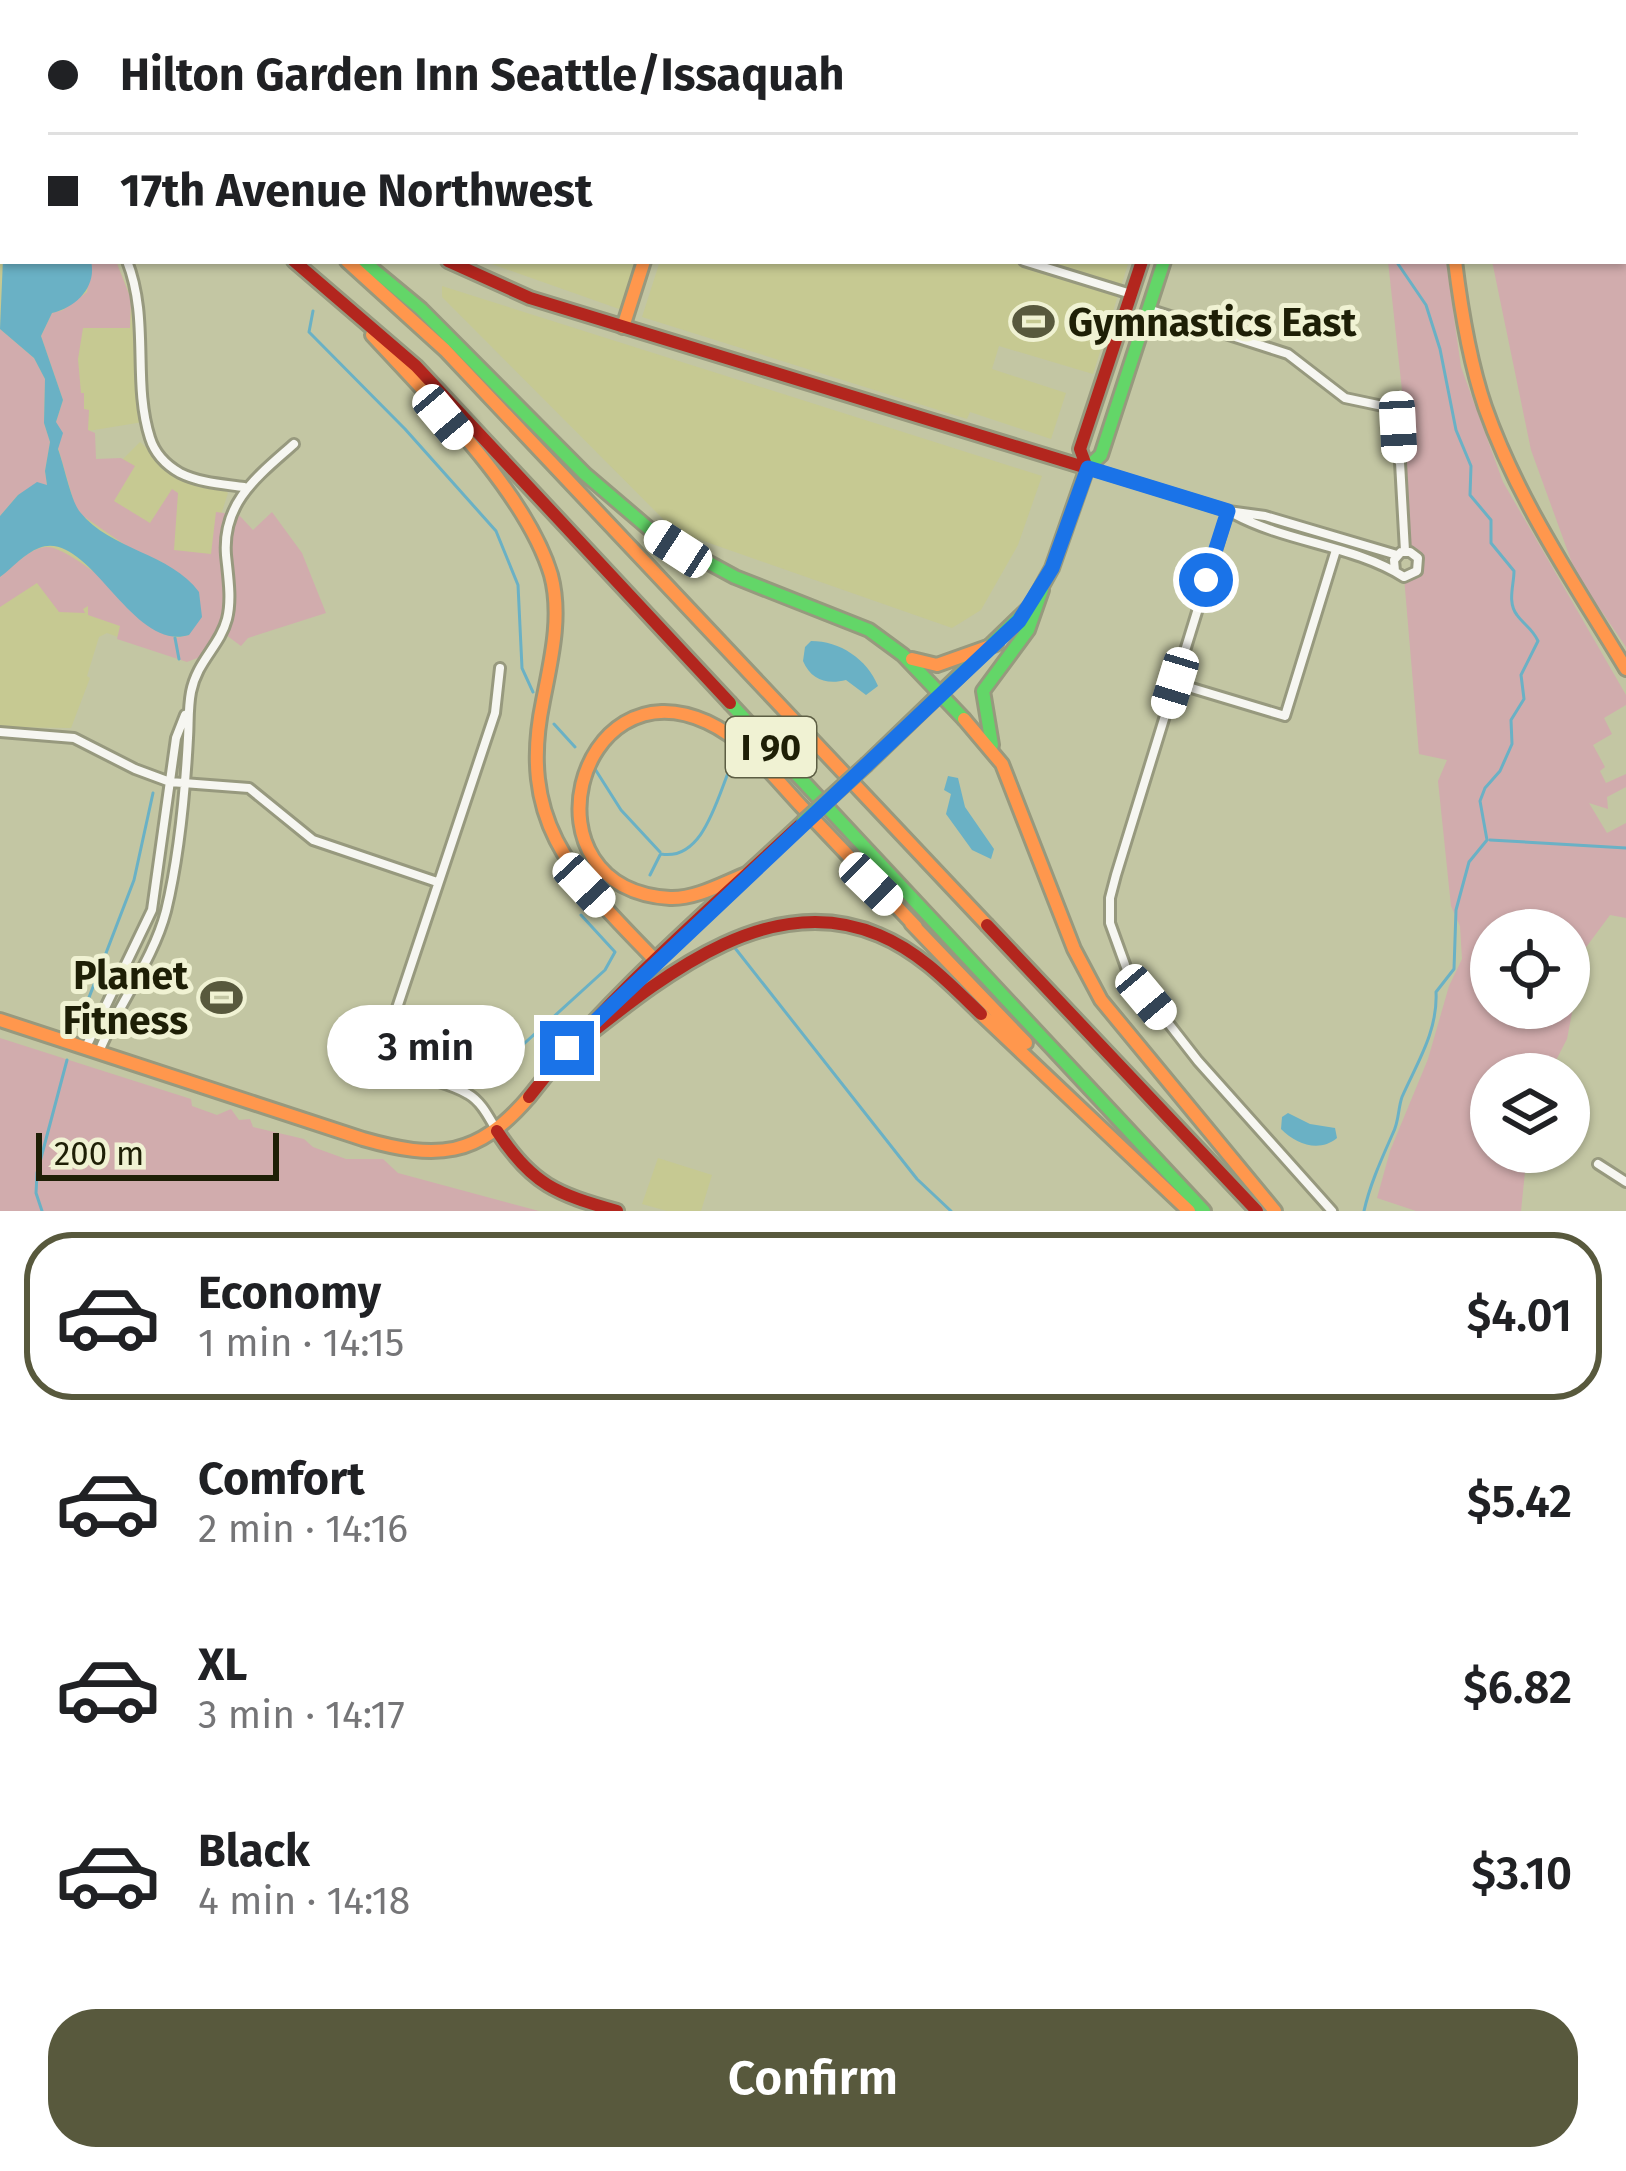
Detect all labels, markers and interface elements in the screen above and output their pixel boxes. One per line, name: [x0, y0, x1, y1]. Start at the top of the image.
text: Hilton Garden Inn Seattle/Issaquah: [120, 48, 845, 102]
text: 17th Avenue Northwest: [120, 164, 592, 218]
sports icon: Gymnastics East: [1011, 299, 1057, 345]
place label: Gymnastics East: [1068, 300, 1357, 346]
car: [406, 378, 480, 456]
car: [1378, 390, 1418, 464]
car: [638, 514, 718, 584]
route start: [1179, 553, 1233, 607]
car: [1147, 643, 1203, 723]
road number: I 90: [726, 717, 816, 777]
car: [546, 846, 622, 924]
car: [833, 846, 909, 922]
map controls: [1470, 909, 1590, 1173]
button: locate: [1470, 909, 1590, 1029]
place label: Planet Fitness: [63, 953, 189, 1044]
car: [1109, 958, 1183, 1036]
sports icon: Planet Fitness: [199, 974, 245, 1020]
callout: 3 min: [327, 1006, 525, 1090]
route end: [540, 1021, 594, 1075]
text: 3 min: [378, 1024, 474, 1070]
button: layers: [1470, 1053, 1590, 1173]
scale bar: [36, 1127, 279, 1180]
text: 200 m: [54, 1134, 144, 1174]
icon: car: [54, 1262, 162, 1370]
text: Economy: [198, 1266, 381, 1320]
text: $4.01: [1467, 1289, 1572, 1343]
text: 1 min · 14:15: [198, 1320, 404, 1366]
icon: car: [54, 1448, 162, 1556]
text: Comfort: [198, 1452, 365, 1506]
text: $5.42: [1467, 1475, 1572, 1529]
text: 2 min · 14:16: [198, 1506, 408, 1552]
icon: car: [54, 1634, 162, 1742]
text: XL: [198, 1638, 247, 1692]
text: $6.82: [1463, 1661, 1572, 1715]
text: 3 min · 14:17: [198, 1692, 405, 1738]
icon: car: [54, 1820, 162, 1928]
text: Black: [198, 1824, 310, 1878]
text: $3.10: [1471, 1847, 1572, 1901]
text: 4 min · 14:18: [198, 1878, 410, 1924]
button: Confirm: [48, 2009, 1578, 2147]

